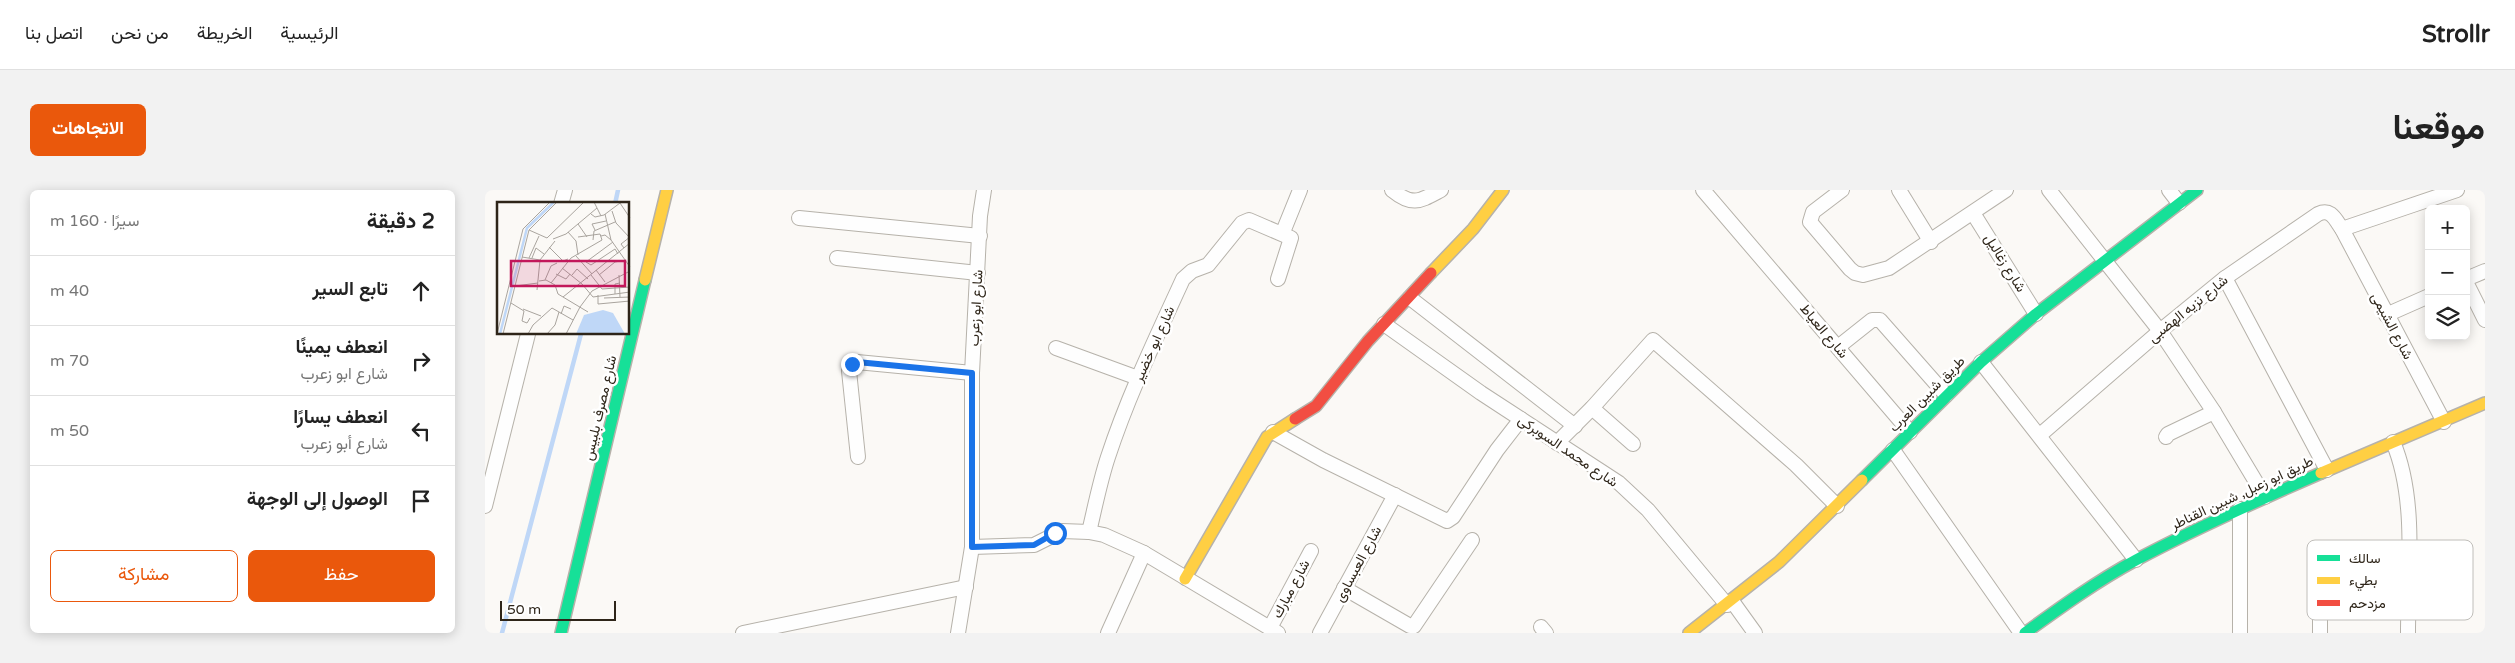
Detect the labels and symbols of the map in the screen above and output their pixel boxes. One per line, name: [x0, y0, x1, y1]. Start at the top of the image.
inset map: [497, 202, 630, 335]
street label: شارع زغاليل: [1979, 231, 2030, 296]
street label: شارع ابو زعرب: [966, 269, 988, 347]
street label: شارع نزيه الهضبى: [2145, 272, 2233, 348]
street label: شارع الشيمى: [2366, 290, 2417, 363]
street label: شارع العياط: [1795, 300, 1852, 363]
street label: شارع ابو خضير: [1129, 303, 1180, 386]
route end: [841, 353, 864, 376]
street label: طريق شبين العرب: [1886, 353, 1968, 435]
street label: شارع مصرف بلبيس: [580, 354, 622, 463]
street label: شارع محمد السوبركى: [1514, 411, 1621, 492]
street label: طريق ابو زعبل, شبين القناطر: [2167, 452, 2316, 534]
route start: [1044, 522, 1067, 545]
street label: شارع العبساوى: [1331, 523, 1387, 606]
legend: [2307, 540, 2473, 620]
text: سالك: [2349, 550, 2380, 567]
street label: شارع مبارك: [1268, 557, 1315, 622]
text: بطيء: [2349, 572, 2377, 592]
text: مزدحم: [2349, 595, 2386, 612]
scale bar: [500, 598, 616, 621]

